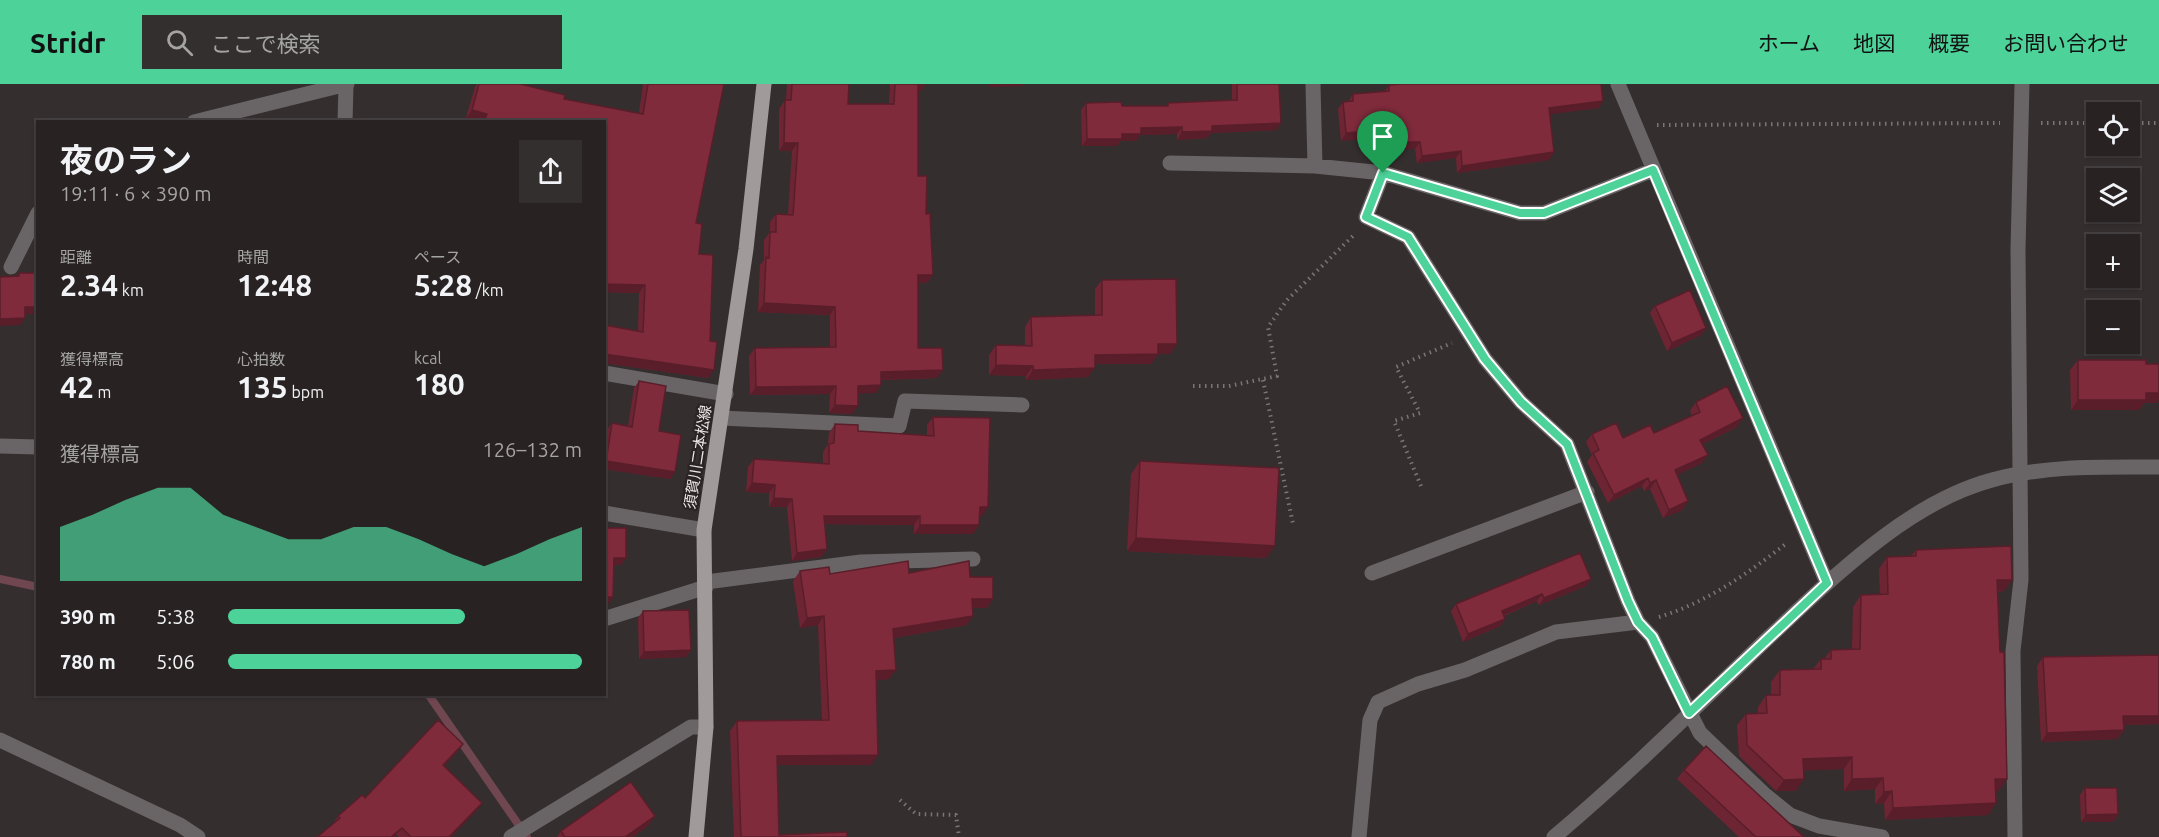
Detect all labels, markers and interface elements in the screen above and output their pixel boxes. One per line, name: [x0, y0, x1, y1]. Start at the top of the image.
search box: [142, 15, 562, 69]
icon: search: [163, 26, 196, 59]
text: Stridr: [30, 27, 106, 58]
text: ここで検索: [211, 31, 321, 56]
text: ホーム: [1758, 31, 1820, 55]
text: 地図: [1853, 31, 1895, 55]
text: 概要: [1928, 31, 1970, 55]
text: お問い合わせ: [2003, 31, 2129, 55]
map controls: [2086, 102, 2140, 354]
button: locate: [2086, 102, 2140, 156]
pin: [1357, 111, 1408, 173]
icon: arrive: [1366, 120, 1399, 153]
button: share: [519, 140, 582, 203]
text: 夜のラン: [60, 141, 192, 178]
button: layers: [2086, 168, 2140, 222]
text: 19:11 · 6 × 390 m: [60, 182, 212, 205]
button: +: [2086, 234, 2140, 288]
text: 距離: [60, 248, 92, 266]
text: 時間: [237, 248, 269, 266]
text: ペース: [414, 248, 461, 266]
text: 2.34: [60, 268, 118, 302]
text: 12:48: [237, 268, 312, 302]
text: 5:28: [414, 268, 472, 302]
text: km: [118, 281, 144, 299]
text: /km: [472, 281, 504, 299]
button: −: [2086, 300, 2140, 354]
text: kcal: [414, 349, 442, 367]
text: 獲得標高: [60, 350, 124, 368]
text: 心拍数: [237, 350, 285, 368]
text: 180: [414, 367, 465, 401]
text: 42: [60, 370, 94, 404]
text: 135: [237, 370, 288, 404]
text: m: [94, 383, 111, 401]
text: bpm: [288, 383, 324, 401]
street label: 須賀川二本松線: [681, 404, 714, 510]
text: 126–132 m: [483, 438, 582, 461]
text: 獲得標高: [60, 442, 140, 465]
text: 390 m: [60, 605, 116, 628]
text: 5:38: [156, 605, 195, 628]
text: 780 m: [60, 650, 116, 673]
text: 5:06: [156, 650, 195, 673]

